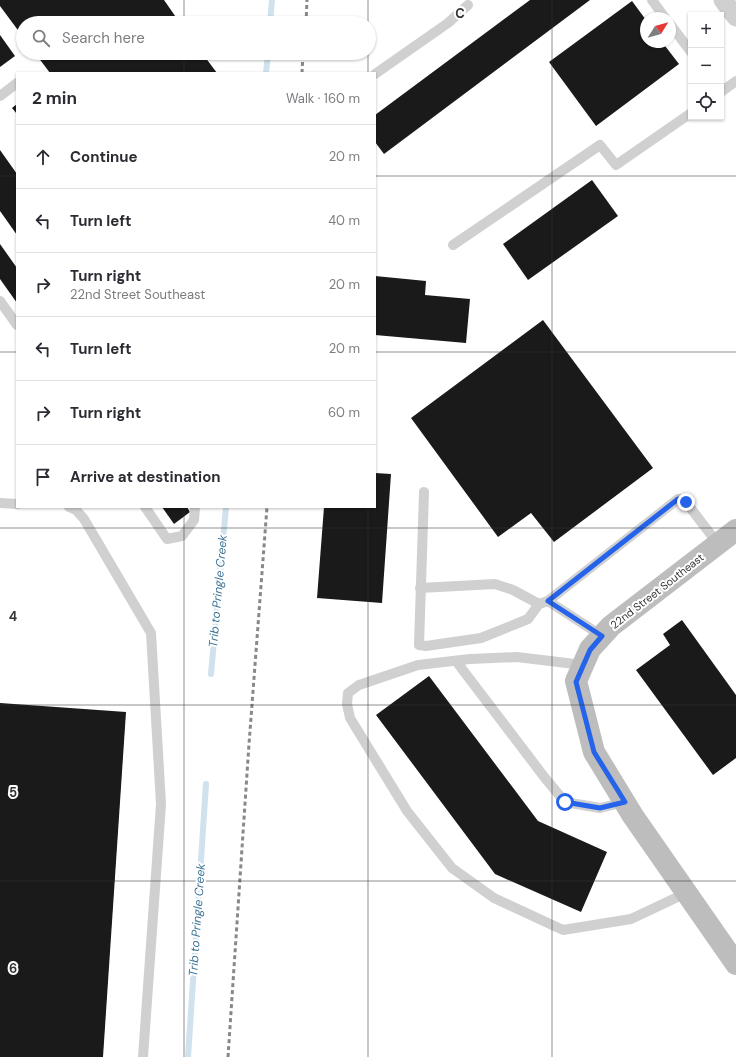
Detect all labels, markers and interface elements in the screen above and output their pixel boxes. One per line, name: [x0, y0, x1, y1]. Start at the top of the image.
text: C: [455, 5, 465, 22]
north arrow: [640, 12, 676, 48]
map controls: [688, 12, 724, 120]
button: +: [688, 12, 724, 48]
search box: [16, 16, 376, 60]
icon: search: [30, 27, 52, 49]
text: Search here: [62, 28, 145, 48]
button: −: [688, 48, 724, 84]
button: locate: [688, 84, 724, 120]
text: 2 min: [32, 87, 77, 109]
text: Walk · 160 m: [286, 90, 360, 107]
icon: ahead: [32, 146, 54, 168]
text: Continue: [70, 147, 138, 167]
text: 20 m: [329, 148, 360, 165]
icon: left: [32, 210, 54, 232]
text: Turn left: [70, 211, 131, 231]
text: 40 m: [328, 212, 360, 229]
text: Turn right: [70, 266, 141, 286]
icon: right: [32, 274, 54, 296]
text: 20 m: [329, 276, 360, 293]
text: 22nd Street Southeast: [70, 286, 205, 303]
icon: left: [32, 338, 54, 360]
text: Turn left: [70, 339, 131, 359]
text: 20 m: [329, 340, 360, 357]
icon: right: [32, 402, 54, 424]
text: Turn right: [70, 403, 141, 423]
text: 60 m: [328, 404, 360, 421]
icon: arrive: [32, 466, 54, 488]
text: Arrive at destination: [70, 467, 221, 487]
route end: [677, 493, 695, 511]
water label: Trib to Pringle Creek: [205, 533, 231, 648]
street label: 22nd Street Southeast: [608, 550, 706, 632]
text: 4: [9, 608, 17, 625]
text: 5: [9, 784, 17, 801]
route start: [556, 793, 574, 811]
water label: Trib to Pringle Creek: [185, 862, 209, 977]
text: 6: [9, 960, 17, 977]

